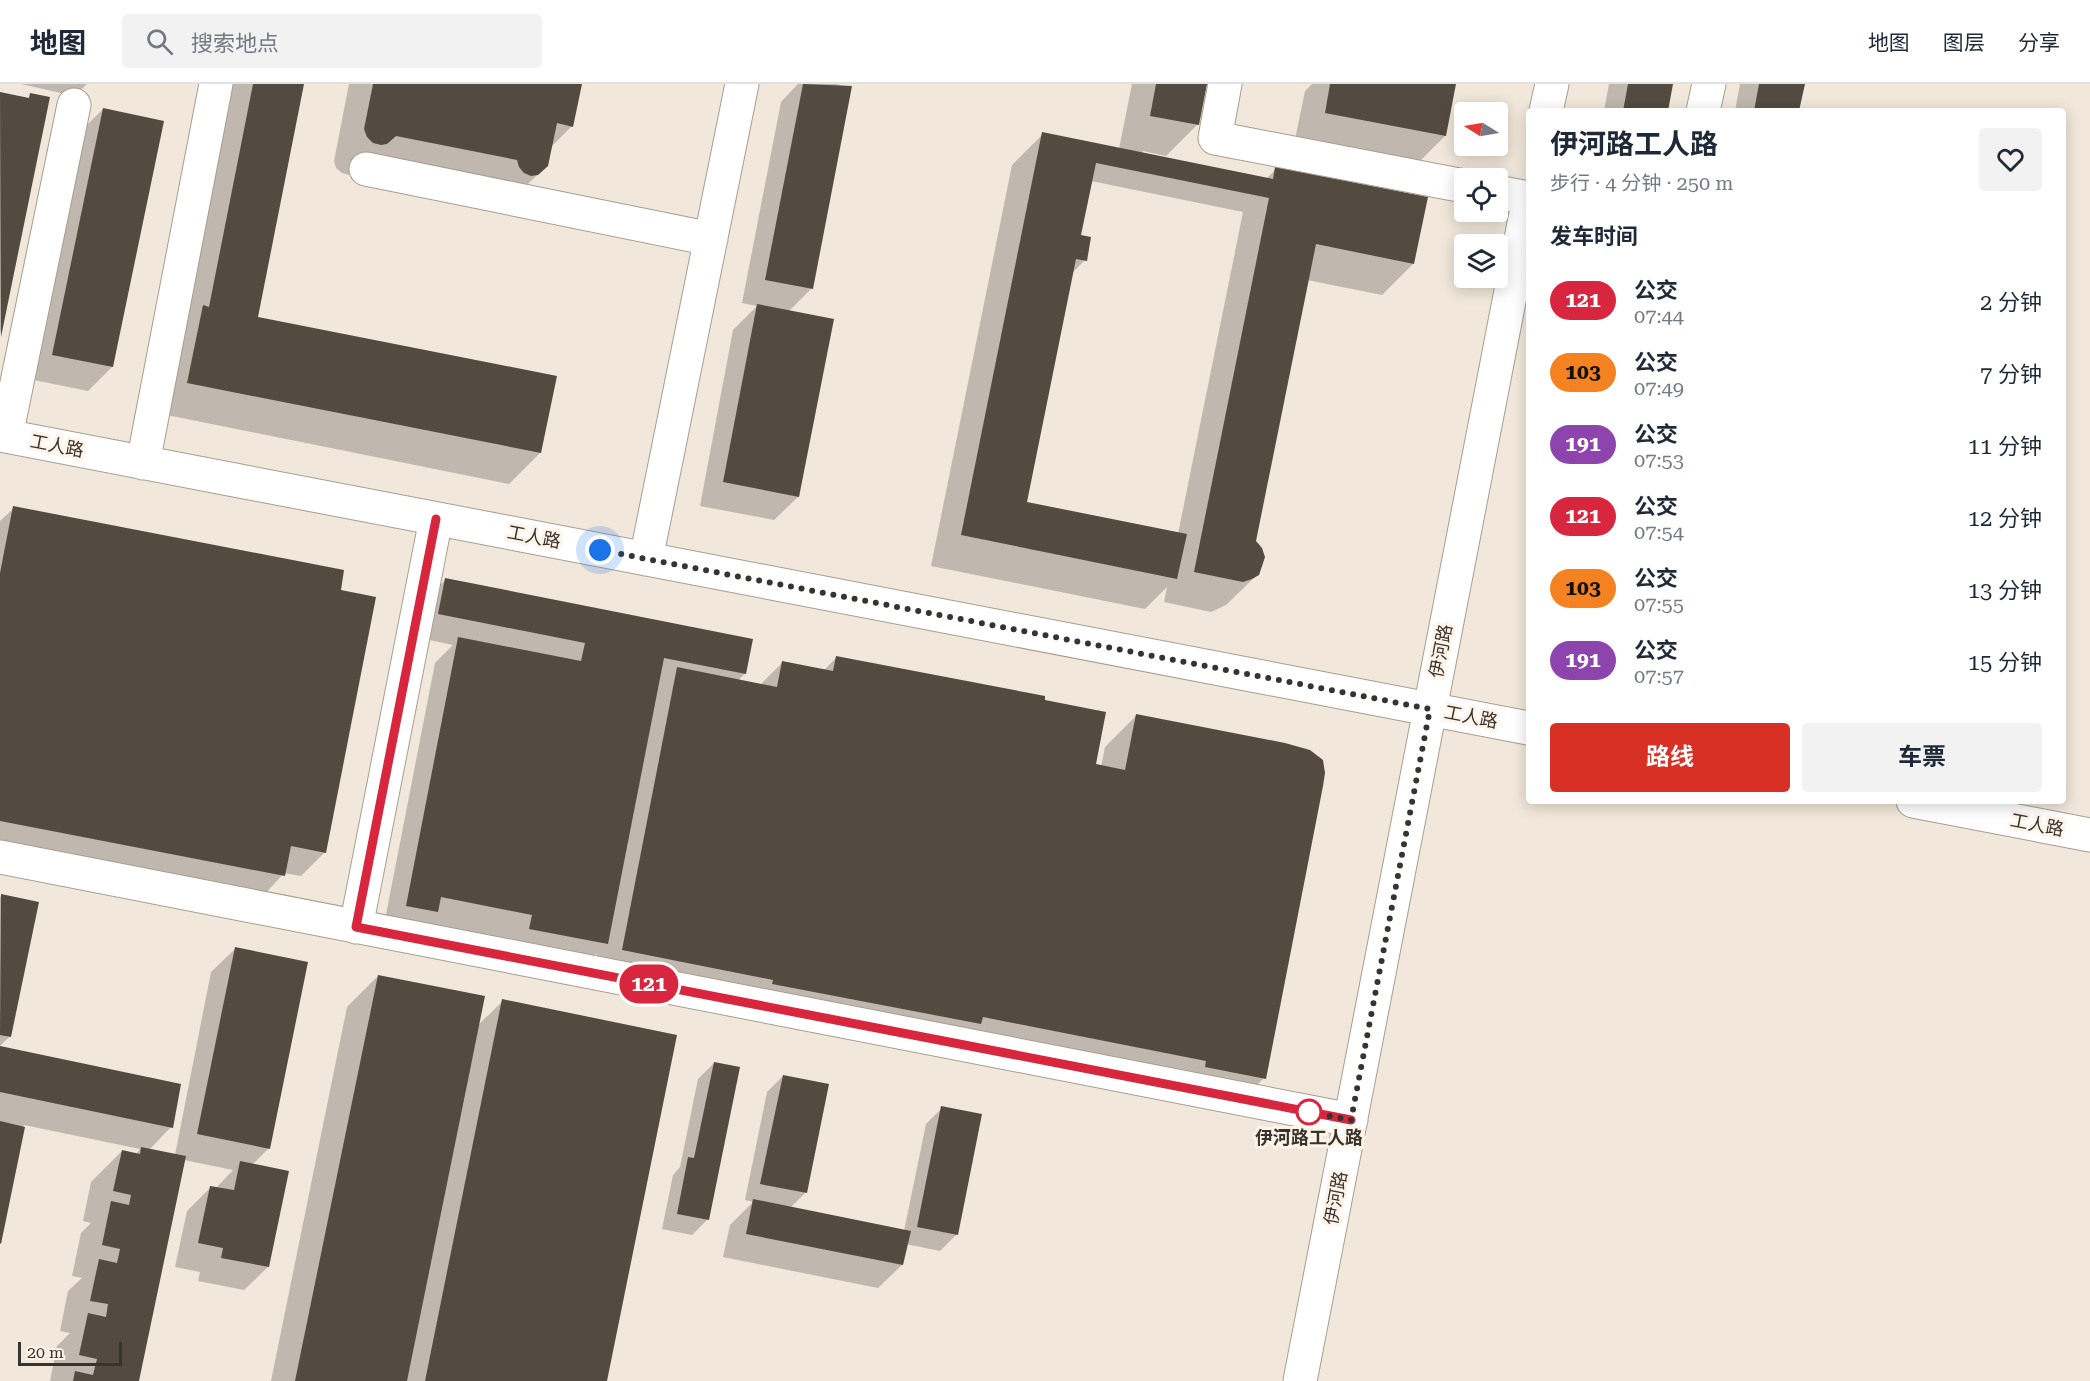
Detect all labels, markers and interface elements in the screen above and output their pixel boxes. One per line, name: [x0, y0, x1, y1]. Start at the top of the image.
search box: [122, 14, 542, 68]
icon: search: [143, 25, 176, 58]
text: 地图: [30, 27, 86, 60]
text: 搜索地点: [191, 31, 279, 56]
text: 地图: [1868, 31, 1910, 55]
text: 图层: [1943, 31, 1985, 55]
text: 分享: [2018, 31, 2060, 55]
north arrow: [1454, 102, 1508, 156]
map controls: [1454, 102, 1508, 288]
text: 伊河路工人路: [1550, 128, 1718, 161]
button: heart: [1979, 128, 2042, 191]
button: locate: [1454, 168, 1508, 222]
text: 步行 · 4 分钟 · 250 m: [1550, 171, 1734, 195]
text: 发车时间: [1550, 224, 1638, 249]
button: layers: [1454, 234, 1508, 288]
text: 公交: [1634, 278, 1678, 303]
text: 121: [1565, 288, 1601, 312]
text: 2 分钟: [1980, 290, 2042, 315]
text: 07:44: [1634, 304, 1684, 328]
text: 公交: [1634, 350, 1678, 375]
text: 103: [1565, 360, 1601, 384]
text: 7 分钟: [1980, 362, 2042, 387]
text: 07:49: [1634, 376, 1684, 400]
text: 公交: [1634, 422, 1678, 447]
street label: 工人路: [29, 430, 86, 461]
text: 191: [1565, 432, 1601, 456]
text: 11 分钟: [1968, 434, 2042, 459]
text: 07:53: [1634, 448, 1684, 472]
text: 公交: [1634, 494, 1678, 519]
text: 121: [1565, 504, 1601, 528]
text: 12 分钟: [1968, 506, 2042, 531]
text: 07:54: [1634, 520, 1684, 544]
street label: 工人路: [506, 521, 563, 552]
your location: [585, 535, 615, 565]
text: 公交: [1634, 566, 1678, 591]
text: 103: [1565, 576, 1601, 600]
text: 13 分钟: [1968, 578, 2042, 603]
text: 07:55: [1634, 592, 1684, 616]
street label: 伊河路: [1425, 622, 1456, 679]
text: 公交: [1634, 638, 1678, 663]
text: 191: [1565, 648, 1601, 672]
text: 15 分钟: [1968, 650, 2042, 675]
text: 07:57: [1634, 664, 1684, 688]
street label: 工人路: [1443, 701, 1500, 732]
button: 路线: [1550, 723, 1790, 792]
button: 车票: [1802, 723, 2042, 792]
street label: 工人路: [2009, 809, 2066, 840]
line badge: 121: [614, 964, 684, 1004]
text: 121: [631, 972, 667, 996]
marker: 伊河路工人路: [1296, 1099, 1322, 1125]
place label: 伊河路工人路: [1255, 1127, 1363, 1148]
street label: 伊河路: [1320, 1169, 1351, 1226]
scale bar: [18, 1339, 122, 1366]
text: 20 m: [27, 1343, 64, 1362]

